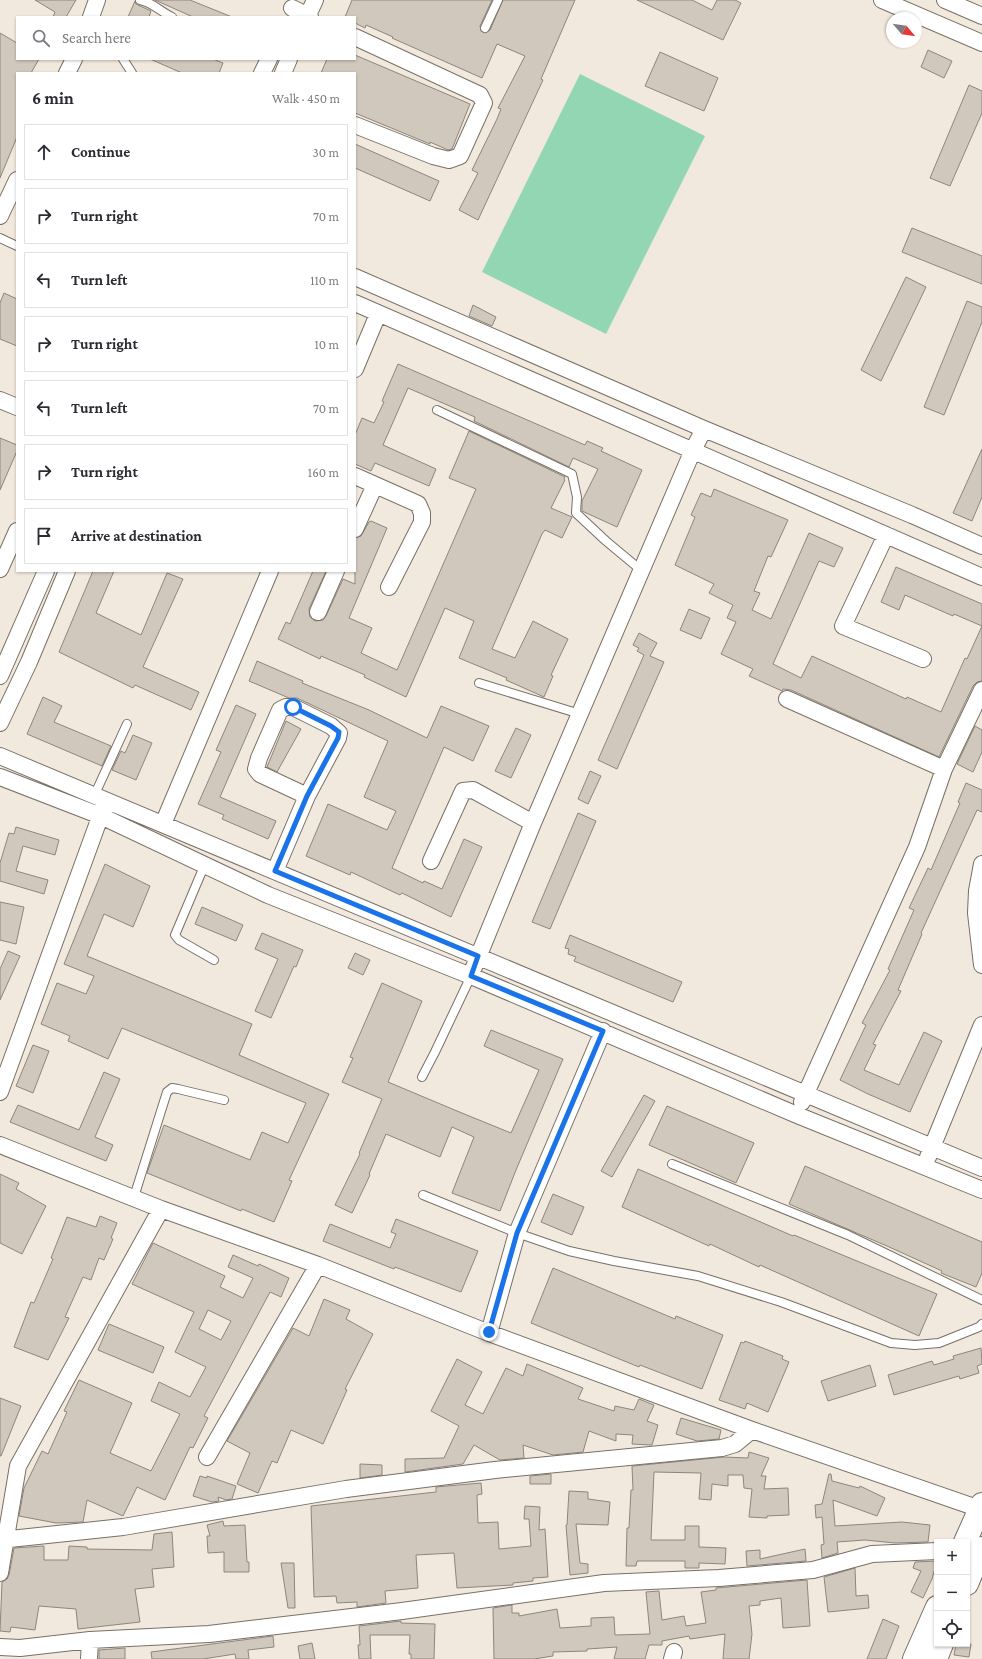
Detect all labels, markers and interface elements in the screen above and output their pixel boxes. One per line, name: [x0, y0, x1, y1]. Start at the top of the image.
north arrow: [886, 12, 922, 48]
search box: [16, 16, 356, 60]
icon: search: [30, 27, 52, 49]
text: Search here: [62, 30, 131, 46]
text: 6 min: [32, 89, 74, 108]
text: Walk · 450 m: [272, 91, 340, 106]
icon: ahead: [33, 141, 55, 163]
text: Continue: [71, 144, 130, 160]
text: 30 m: [313, 145, 339, 160]
icon: right: [33, 205, 55, 227]
text: Turn right: [71, 208, 138, 224]
text: 70 m: [313, 209, 339, 224]
icon: left: [33, 269, 55, 291]
text: Turn left: [71, 272, 127, 288]
text: 110 m: [310, 273, 339, 288]
icon: right: [33, 333, 55, 355]
text: Turn right: [71, 336, 138, 352]
text: 10 m: [314, 337, 339, 352]
icon: left: [33, 397, 55, 419]
text: Turn left: [71, 400, 127, 416]
text: 70 m: [313, 401, 339, 416]
icon: right: [33, 461, 55, 483]
text: Turn right: [71, 464, 138, 480]
text: 160 m: [308, 465, 339, 480]
icon: arrive: [33, 525, 55, 547]
text: Arrive at destination: [71, 528, 202, 544]
route start: [284, 698, 302, 716]
route end: [480, 1323, 498, 1341]
map controls: [934, 1539, 970, 1647]
button: +: [934, 1539, 970, 1575]
button: −: [934, 1575, 970, 1611]
button: locate: [934, 1611, 970, 1647]

